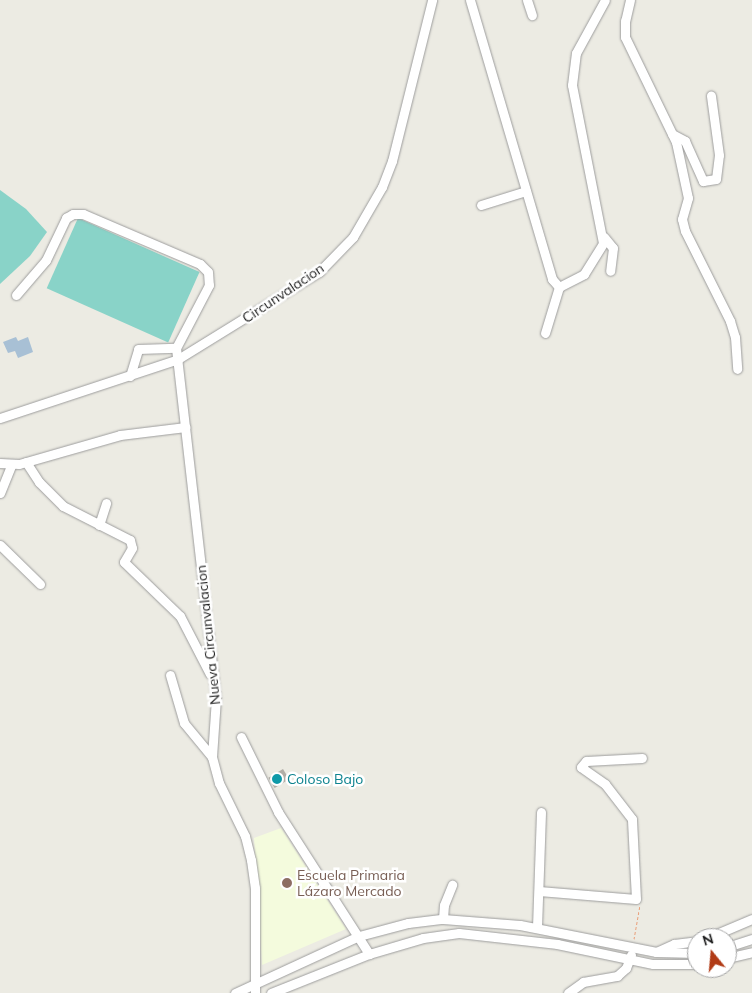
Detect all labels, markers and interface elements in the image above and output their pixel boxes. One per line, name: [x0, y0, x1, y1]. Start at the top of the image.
street label: Circunvalacion: [239, 259, 327, 327]
street label: Nueva Circunvalacion: [192, 564, 224, 706]
place label: Coloso Bajo: [287, 771, 363, 787]
marker: Coloso Bajo: [271, 773, 283, 785]
place label: Escuela Primaria Lázaro Mercado: [297, 867, 405, 900]
marker: Escuela Primaria Lázaro Mercado: [281, 877, 293, 889]
north arrow: [687, 928, 737, 978]
text: N: [700, 929, 716, 950]

